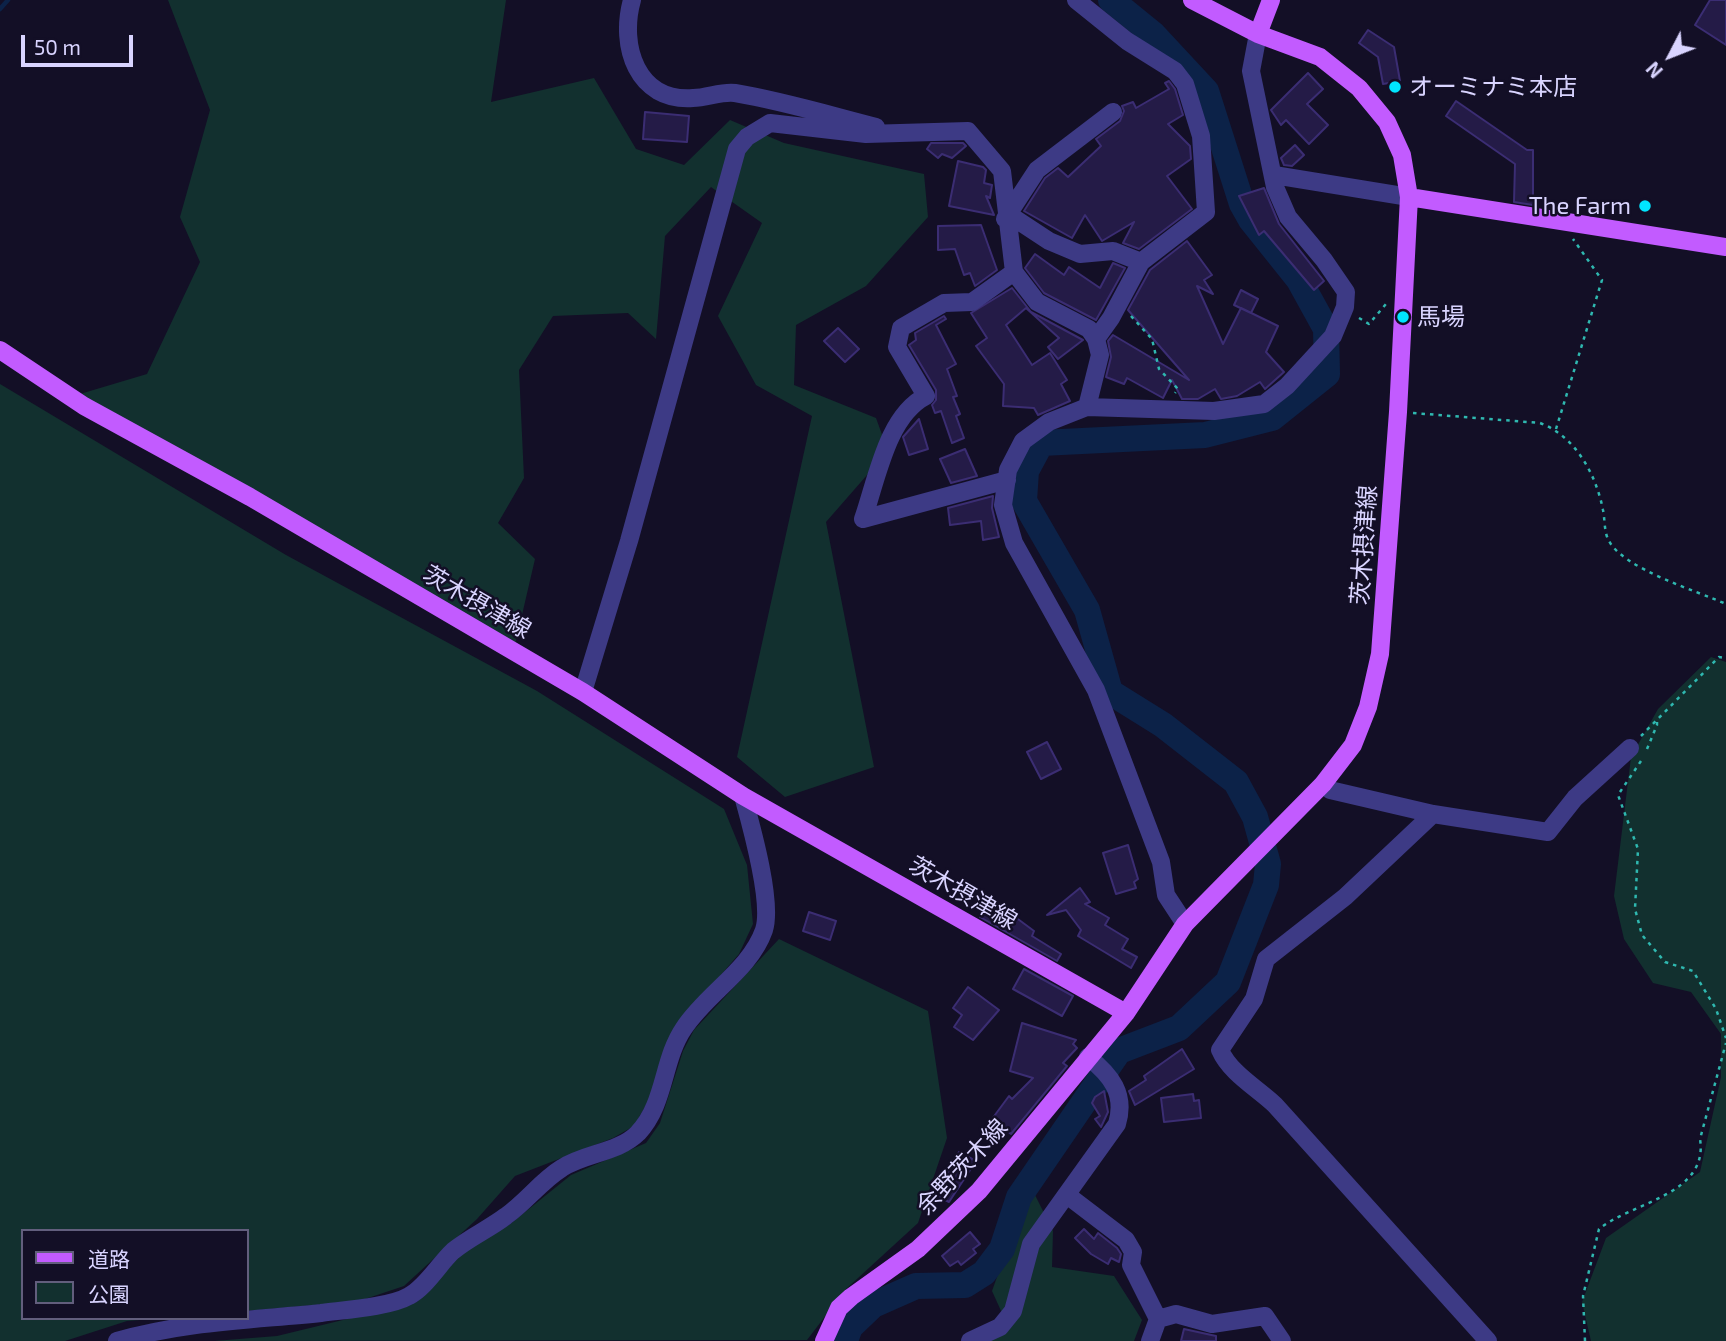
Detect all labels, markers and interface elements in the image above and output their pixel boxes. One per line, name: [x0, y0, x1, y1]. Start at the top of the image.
scale bar: [24, 21, 136, 65]
north arrow: [1635, 21, 1705, 91]
text: 50 m: [34, 34, 81, 59]
text: N: [1641, 58, 1667, 83]
place label: オーミナミ本店: [1409, 73, 1577, 101]
marker: オーミナミ本店: [1387, 79, 1403, 95]
place label: The Farm: [1529, 192, 1631, 220]
marker: The Farm: [1637, 198, 1653, 214]
place label: 馬場: [1417, 303, 1465, 331]
marker: 馬場: [1395, 309, 1411, 325]
street label: 茨木摂津線: [1345, 484, 1383, 606]
street label: 茨木摂津線: [418, 560, 536, 644]
street label: 茨木摂津線: [904, 851, 1022, 935]
street label: 余野茨木線: [911, 1113, 1013, 1221]
legend: [21, 1229, 248, 1320]
text: 道路: [88, 1246, 130, 1271]
text: 公園: [88, 1281, 130, 1306]

